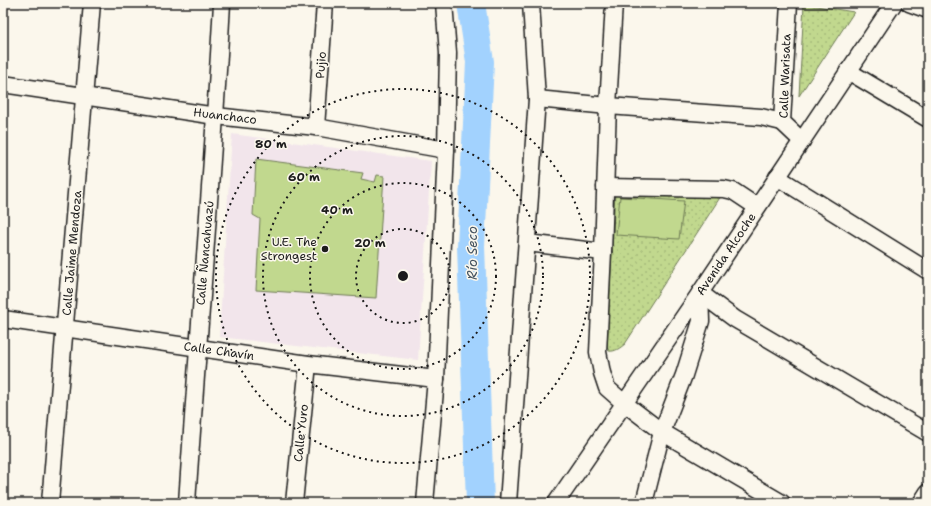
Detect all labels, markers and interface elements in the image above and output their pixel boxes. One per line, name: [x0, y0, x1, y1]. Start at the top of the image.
street label: Calle Warisata: [776, 33, 794, 119]
street label: Pujio: [312, 51, 330, 79]
street label: Huanchaco: [192, 104, 258, 128]
text: 80 m: [255, 136, 287, 152]
text: 60 m: [288, 169, 320, 185]
street label: Calle Jaime Mendoza: [59, 189, 85, 316]
street label: Calle Ñancahuazú: [192, 200, 218, 306]
text: 40 m: [321, 202, 353, 218]
street label: Avenida Alcoche: [692, 209, 760, 298]
water label: Río Seco: [464, 226, 481, 280]
place label: U.E. The Strongest: [261, 234, 317, 264]
text: 20 m: [354, 235, 386, 251]
marker: U.E. The Strongest: [320, 244, 330, 254]
centre of rings: [396, 269, 410, 283]
street label: Calle Chavín: [183, 338, 255, 364]
street label: Calle Yuro: [290, 403, 312, 463]

